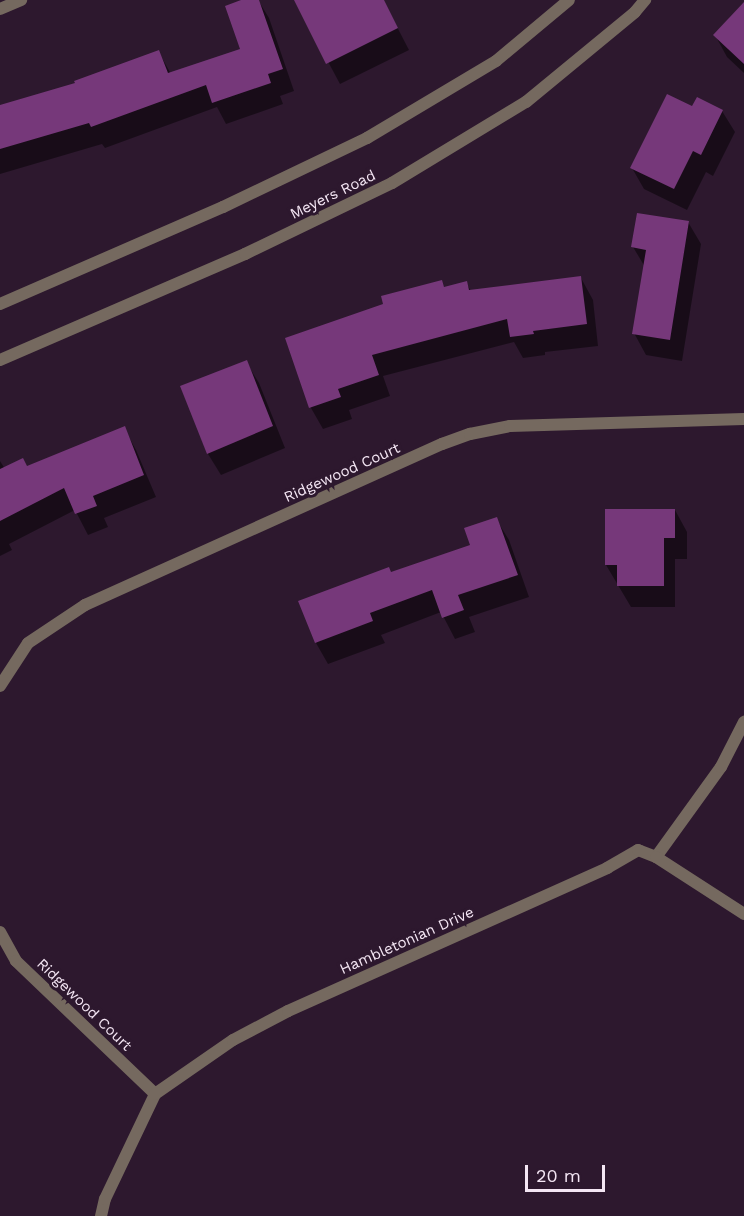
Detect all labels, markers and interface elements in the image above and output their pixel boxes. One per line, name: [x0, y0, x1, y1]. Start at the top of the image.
street label: Meyers Road: [287, 167, 379, 223]
street label: Ridgewood Court: [281, 439, 403, 507]
street label: Hambletonian Drive: [337, 903, 477, 979]
street label: Ridgewood Court: [33, 955, 135, 1055]
scale bar: [528, 1153, 608, 1191]
text: 20 m: [536, 1165, 581, 1186]

